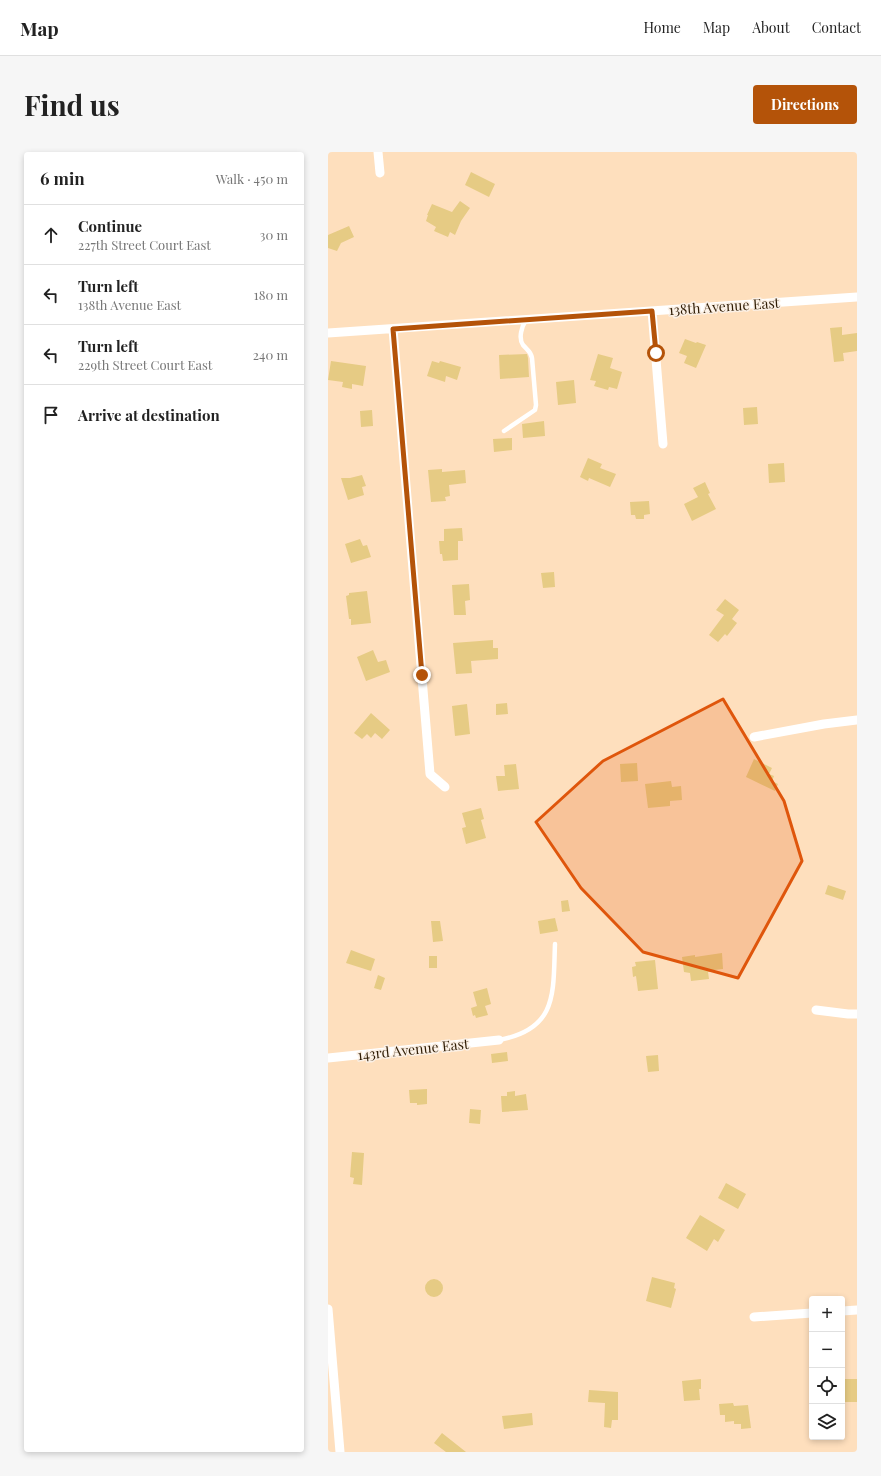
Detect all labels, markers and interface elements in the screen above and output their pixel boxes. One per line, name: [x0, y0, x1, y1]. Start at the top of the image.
text: Map: [20, 15, 59, 41]
text: Home: [643, 18, 681, 37]
text: Map: [703, 18, 730, 37]
text: About: [752, 18, 790, 37]
text: Contact: [812, 18, 861, 37]
button: Directions: [753, 85, 857, 124]
text: Find us: [24, 86, 120, 123]
text: 6 min: [40, 167, 85, 189]
text: Walk · 450 m: [216, 170, 288, 187]
text: Continue: [78, 216, 142, 236]
icon: ahead: [40, 224, 62, 246]
text: 30 m: [260, 226, 288, 243]
text: 227th Street Court East: [78, 236, 211, 253]
text: Turn left: [78, 276, 139, 296]
icon: left: [40, 284, 62, 306]
text: 180 m: [254, 286, 288, 303]
street label: 138th Avenue East: [668, 293, 781, 319]
text: 138th Avenue East: [78, 296, 181, 313]
text: Turn left: [78, 336, 139, 356]
icon: left: [40, 344, 62, 366]
route start: [647, 344, 665, 362]
text: 240 m: [253, 346, 288, 363]
text: 229th Street Court East: [78, 356, 212, 373]
icon: arrive: [40, 404, 62, 426]
text: Arrive at destination: [78, 405, 220, 425]
route end: [413, 666, 431, 684]
street label: 143rd Avenue East: [356, 1034, 471, 1064]
map controls: [809, 1296, 845, 1440]
button: +: [809, 1296, 845, 1332]
button: −: [809, 1332, 845, 1368]
button: locate: [809, 1368, 845, 1404]
button: layers: [809, 1404, 845, 1440]

